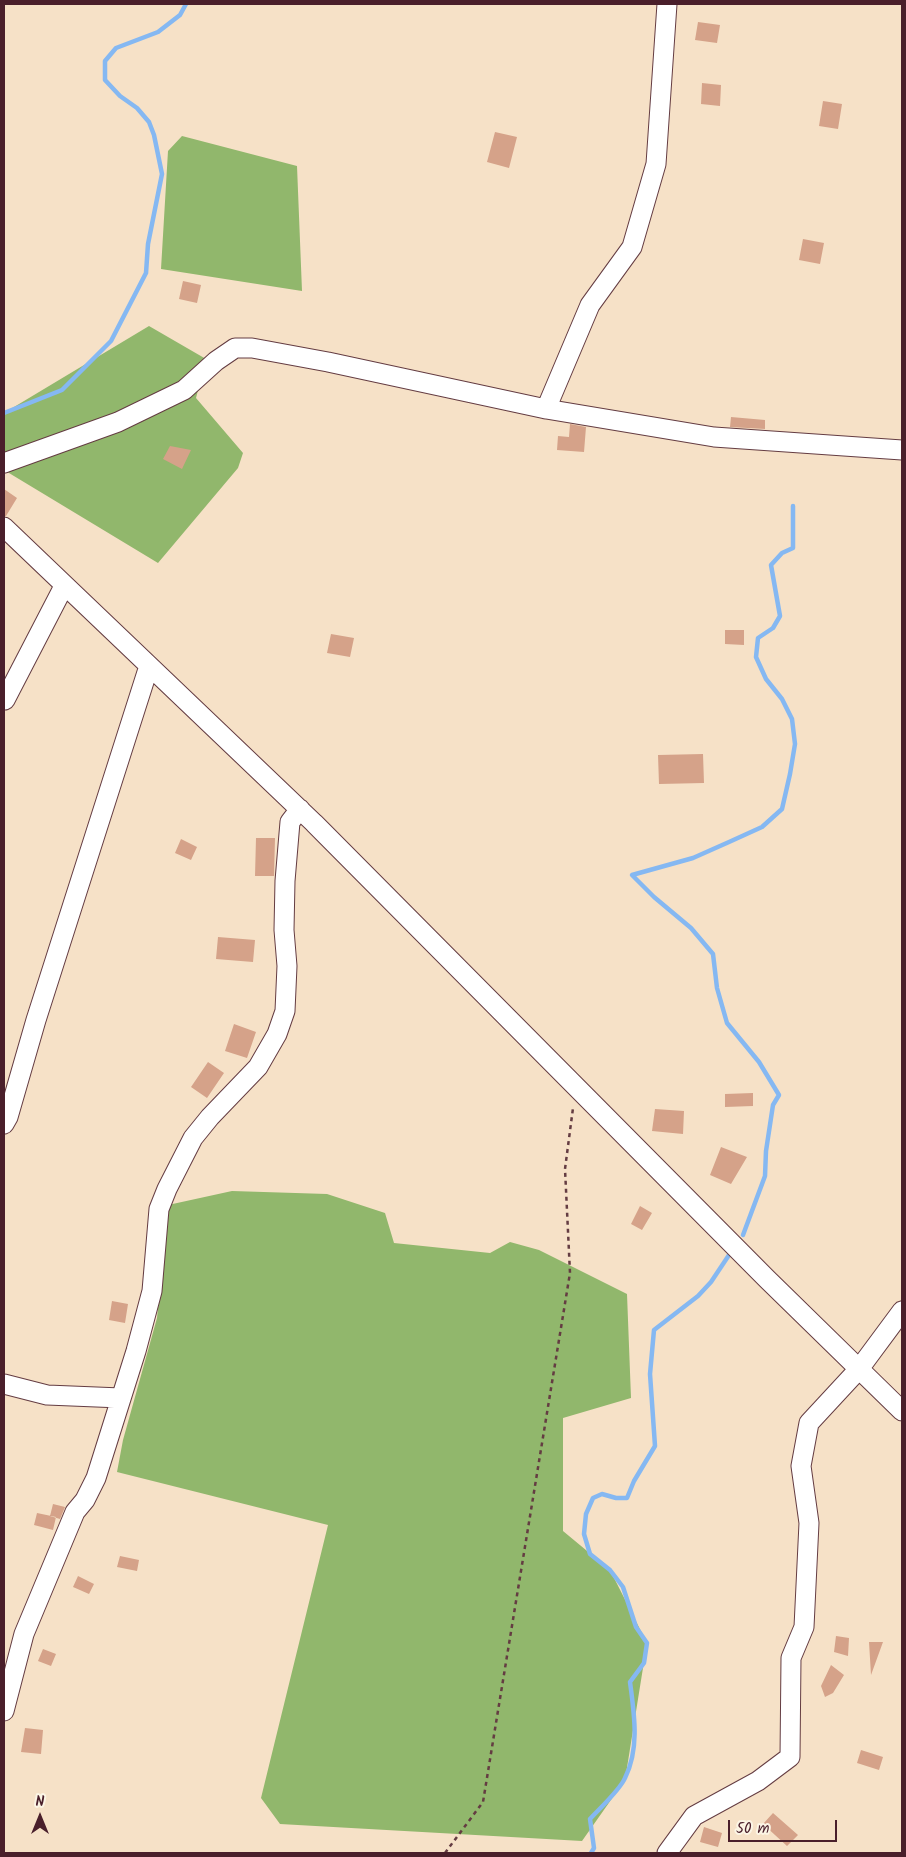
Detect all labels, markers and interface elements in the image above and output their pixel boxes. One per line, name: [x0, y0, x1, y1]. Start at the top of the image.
text: N: [36, 1791, 44, 1813]
north arrow: [15, 1792, 65, 1842]
scale bar: [731, 1810, 840, 1842]
text: 50 m: [736, 1817, 770, 1841]

